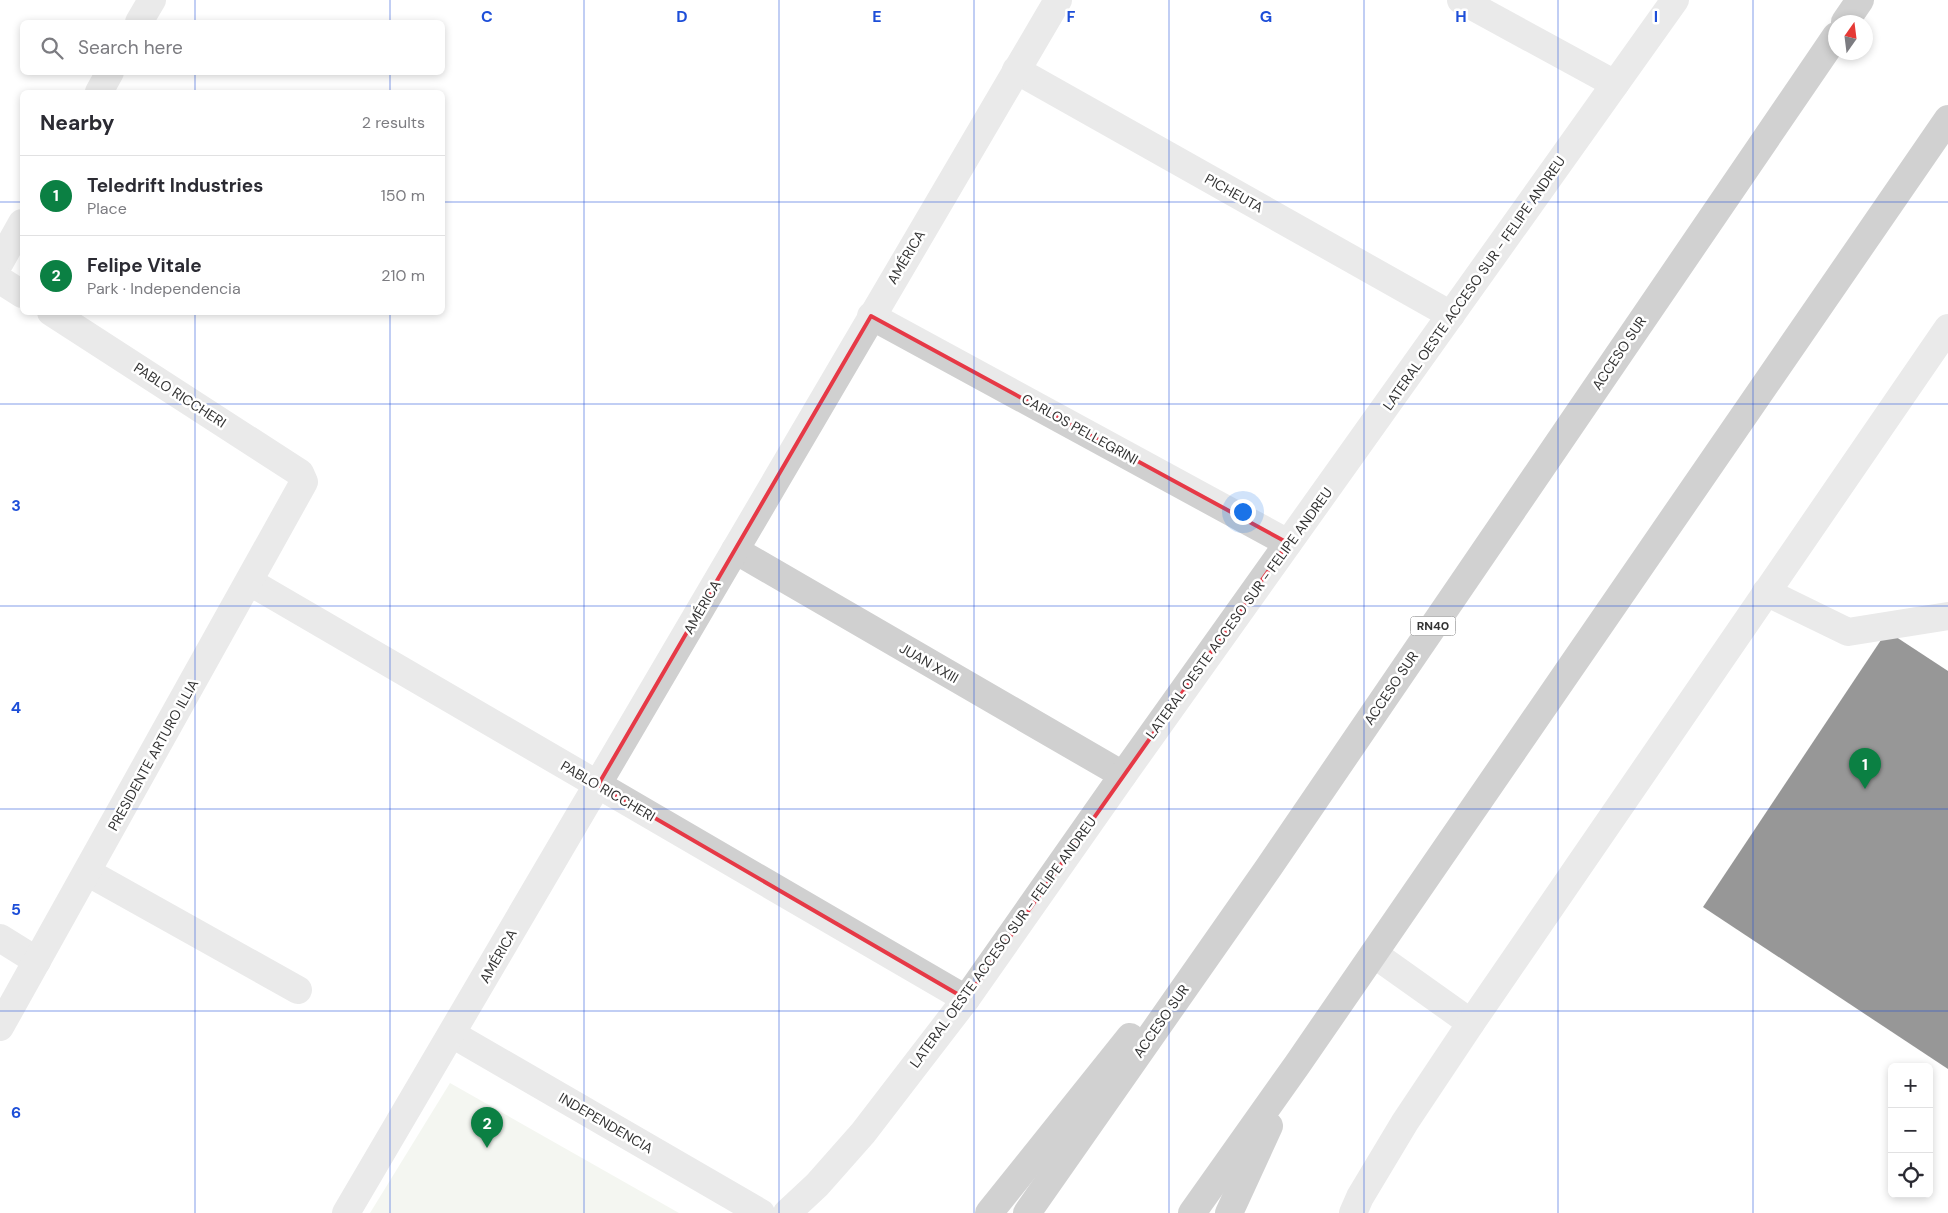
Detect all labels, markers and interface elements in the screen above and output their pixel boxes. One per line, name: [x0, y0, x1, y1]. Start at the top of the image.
text: C: [481, 6, 493, 27]
text: D: [676, 6, 688, 27]
text: E: [872, 6, 882, 27]
text: F: [1067, 6, 1076, 27]
text: G: [1260, 6, 1272, 27]
text: H: [1455, 6, 1467, 27]
text: I: [1654, 6, 1658, 27]
north arrow: [1828, 15, 1873, 60]
search box: [20, 20, 445, 75]
icon: search: [38, 34, 66, 62]
text: Search here: [78, 35, 183, 60]
text: Nearby: [40, 109, 114, 137]
text: 2 results: [362, 112, 425, 133]
street label: LATERAL OESTE ACCESO SUR - FELIPE ANDREU: [1379, 153, 1569, 413]
street label: PICHEUTA: [1202, 170, 1266, 216]
text: Teledrift Industries: [87, 173, 263, 198]
text: 1: [53, 185, 59, 206]
text: 150 m: [381, 185, 425, 206]
text: Place: [87, 198, 127, 219]
street label: AMÉRICA: [883, 227, 929, 287]
text: Felipe Vitale: [87, 253, 202, 278]
text: 2: [51, 265, 61, 286]
text: 210 m: [381, 265, 425, 286]
text: Park · Independencia: [87, 278, 241, 299]
street label: ACCESO SUR: [1588, 313, 1650, 393]
street label: PABLO RICCHERI: [130, 358, 230, 432]
street label: CARLOS PELLEGRINI: [1019, 390, 1141, 468]
street label: LATERAL OESTE ACCESO SUR - FELIPE ANDREU: [1142, 484, 1336, 742]
text: 3: [11, 495, 21, 516]
your location: [1230, 499, 1256, 525]
street label: AMÉRICA: [679, 577, 725, 637]
road number: RN40: [1410, 616, 1456, 636]
street label: JUAN XXIII: [896, 639, 962, 687]
street label: ACCESO SUR: [1360, 648, 1422, 728]
street label: PRESIDENTE ARTURO ILLIA: [104, 676, 202, 834]
text: 4: [11, 697, 21, 718]
pin: 1: [1849, 748, 1881, 789]
street label: PABLO RICCHERI: [557, 757, 659, 825]
street label: LATERAL OESTE ACCESO SUR - FELIPE ANDREU: [906, 813, 1100, 1071]
text: 5: [11, 899, 21, 920]
street label: AMÉRICA: [475, 926, 521, 986]
street label: ACCESO SUR: [1129, 981, 1193, 1061]
map controls: [1888, 1063, 1933, 1198]
button: +: [1888, 1063, 1933, 1108]
street label: INDEPENDENCIA: [556, 1089, 656, 1157]
text: 6: [11, 1102, 21, 1123]
pin: 2: [471, 1107, 503, 1148]
button: −: [1888, 1108, 1933, 1153]
button: locate: [1888, 1153, 1933, 1198]

